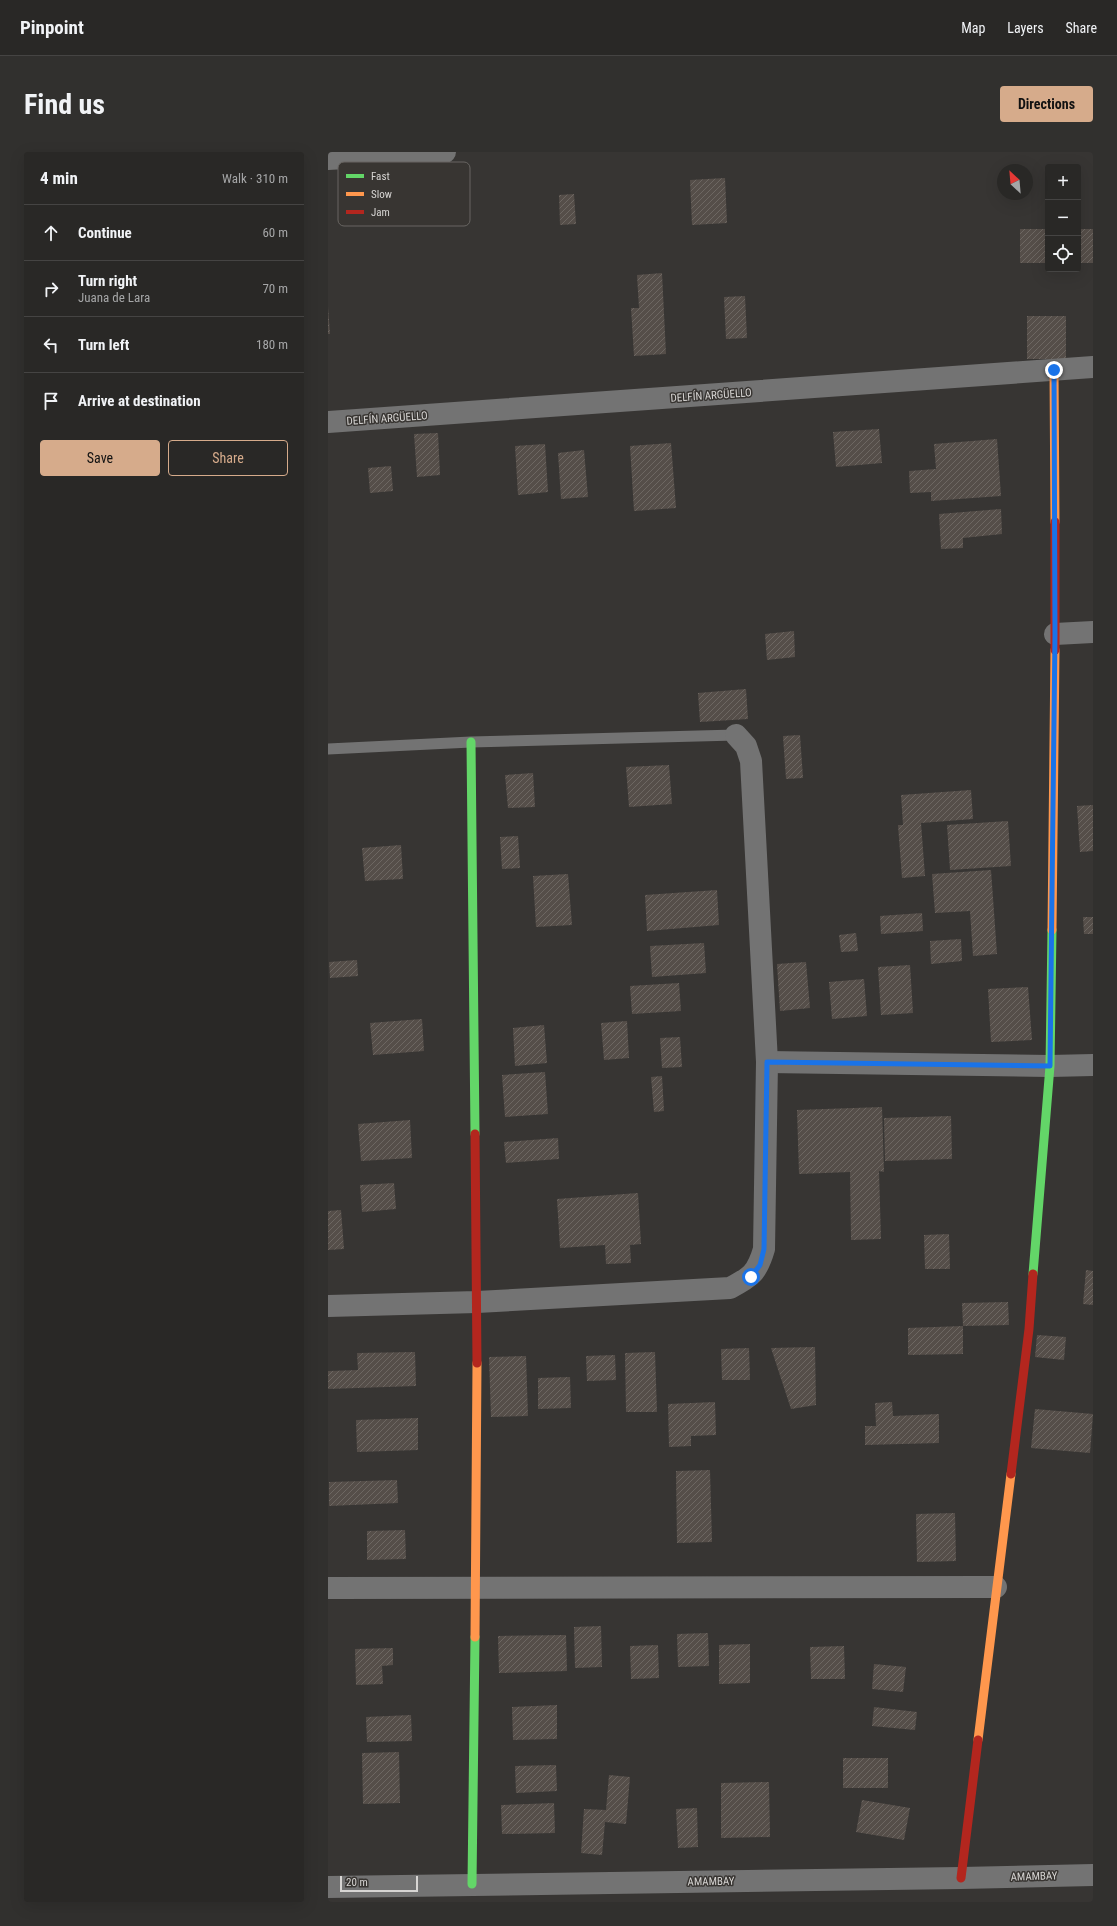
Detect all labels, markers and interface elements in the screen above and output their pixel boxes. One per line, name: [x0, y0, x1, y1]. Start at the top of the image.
text: Pinpoint: [20, 16, 84, 39]
text: Map: [961, 20, 985, 36]
text: Layers: [1007, 20, 1044, 36]
text: Share: [1066, 20, 1097, 36]
button: Directions: [1000, 86, 1093, 122]
text: Find us: [24, 88, 105, 121]
legend: [338, 162, 470, 226]
north arrow: [997, 164, 1033, 200]
map controls: [1045, 164, 1081, 272]
button: +: [1045, 164, 1081, 200]
text: 4 min: [40, 168, 78, 188]
text: Fast: [371, 170, 390, 183]
text: Walk · 310 m: [222, 171, 288, 186]
text: Slow: [371, 188, 392, 201]
button: −: [1045, 200, 1081, 236]
text: Jam: [371, 206, 390, 219]
icon: ahead: [40, 222, 62, 244]
text: Continue: [78, 224, 132, 242]
text: 60 m: [262, 225, 288, 240]
button: locate: [1045, 236, 1081, 272]
text: Turn right: [78, 272, 137, 290]
icon: right: [40, 278, 62, 300]
text: 70 m: [262, 281, 288, 296]
text: Juana de Lara: [78, 290, 150, 305]
icon: left: [40, 334, 62, 356]
text: Turn left: [78, 336, 129, 354]
text: 180 m: [256, 337, 288, 352]
route end: [1045, 361, 1063, 379]
street label: DELFÍN ARGÜELLO: [670, 386, 752, 405]
icon: arrive: [40, 390, 62, 412]
text: Arrive at destination: [78, 392, 201, 410]
street label: DELFÍN ARGÜELLO: [346, 409, 428, 428]
button: Save: [40, 440, 160, 476]
button: Share: [168, 440, 288, 476]
route start: [742, 1268, 760, 1286]
street label: AMAMBAY: [1010, 1869, 1058, 1884]
scale bar: [340, 1874, 418, 1893]
street label: AMAMBAY: [687, 1875, 735, 1888]
text: 20 m: [346, 1876, 368, 1889]

